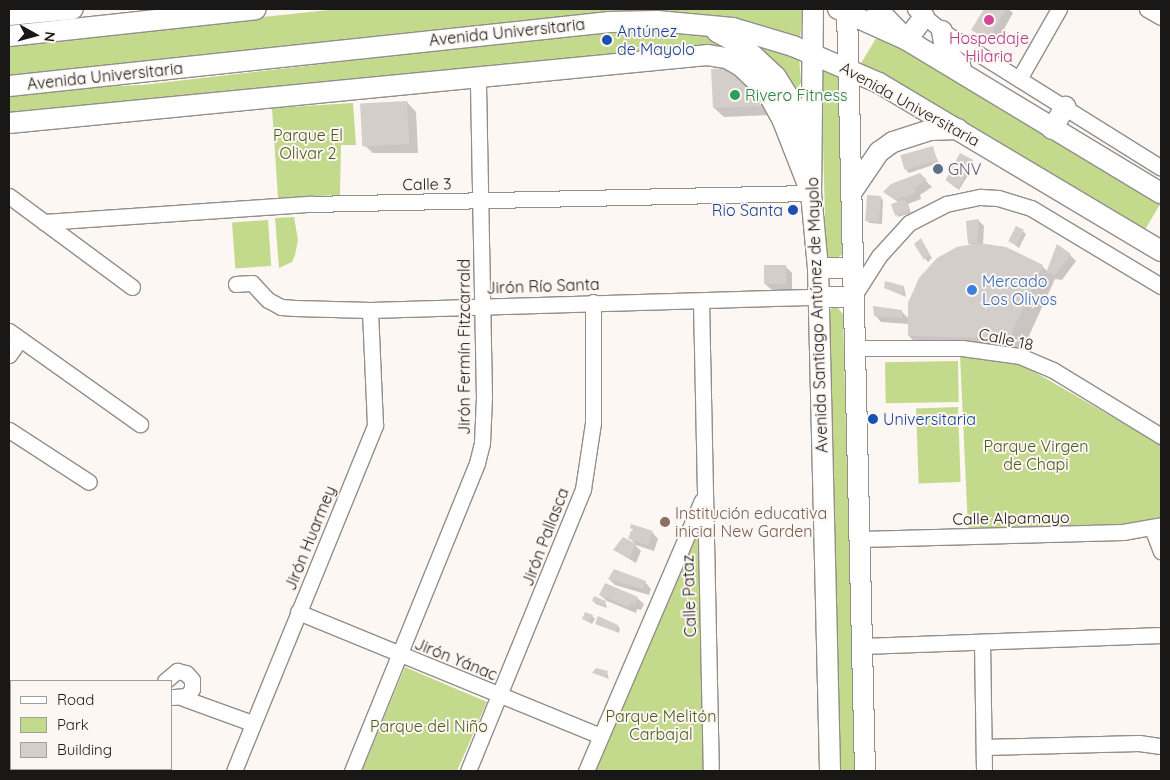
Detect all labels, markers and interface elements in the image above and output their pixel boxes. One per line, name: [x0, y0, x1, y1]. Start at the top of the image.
north arrow: [10, 10, 60, 60]
street label: Avenida Universitaria: [428, 14, 586, 50]
marker: Hospedaje Hilaria: [983, 14, 995, 26]
place label: Antúnez de Mayolo: [617, 21, 695, 59]
place label: Hospedaje Hilaria: [949, 28, 1029, 66]
text: N: [40, 31, 59, 43]
marker: Antúnez de Mayolo: [601, 34, 613, 46]
street label: Avenida Universitaria: [26, 58, 184, 94]
street label: Avenida Universitaria: [837, 58, 983, 150]
place label: Rivero Fitness: [745, 85, 848, 105]
marker: Rivero Fitness: [729, 89, 741, 101]
park label: Parque El Olivar 2: [273, 125, 343, 163]
place label: GNV: [948, 159, 981, 179]
marker: GNV: [932, 163, 944, 175]
street label: Calle 3: [402, 174, 452, 194]
street label: Avenida Santiago Antúnez de Mayolo: [803, 177, 831, 453]
place label: Rio Santa: [712, 200, 783, 220]
marker: Rio Santa: [787, 204, 799, 216]
street label: Jirón Fermín Fitzcarrald: [454, 259, 474, 435]
place label: Mercado Los Olivos: [982, 271, 1057, 309]
street label: Jirón Río Santa: [486, 274, 600, 298]
marker: Mercado Los Olivos: [966, 284, 978, 296]
street label: Calle 18: [977, 324, 1035, 354]
place label: Universitaria: [883, 409, 976, 429]
marker: Universitaria: [867, 413, 879, 425]
park label: Parque Virgen de Chapi: [983, 436, 1089, 474]
street label: Jirón Huarmey: [280, 483, 340, 593]
street label: Jirón Pallasca: [517, 485, 573, 589]
place label: Institución educativa inicial New Garden: [675, 503, 827, 541]
street label: Calle Alpamayo: [952, 507, 1070, 529]
marker: Institución educativa inicial New Garden: [659, 516, 671, 528]
street label: Calle Pataz: [678, 554, 700, 638]
street label: Jirón Yánac: [412, 634, 500, 684]
legend: [10, 680, 172, 770]
text: Road: [57, 690, 94, 709]
park label: Parque Melitón Carbajal: [606, 706, 716, 744]
text: Park: [57, 715, 89, 734]
park label: Parque del Niño: [370, 716, 488, 736]
text: Building: [57, 740, 112, 759]

